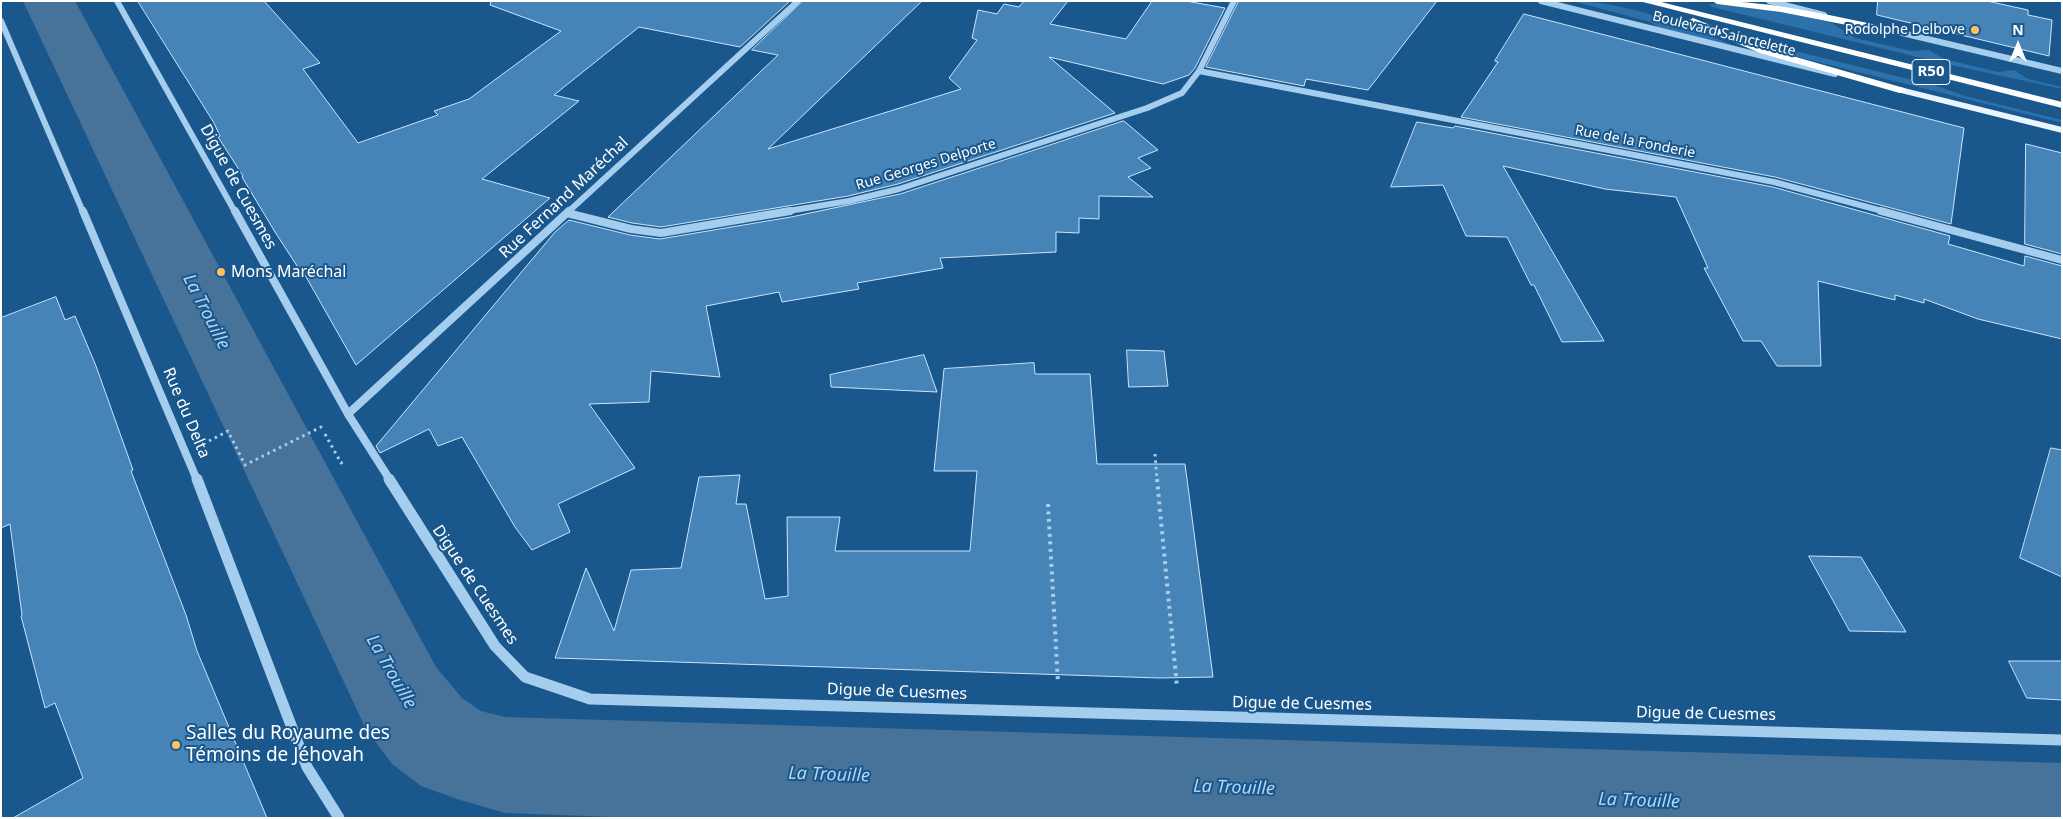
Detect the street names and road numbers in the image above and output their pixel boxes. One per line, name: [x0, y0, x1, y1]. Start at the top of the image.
street label: Boulevard Sainctelette: [1651, 8, 1797, 60]
road number: R50: [1912, 60, 1950, 84]
street label: Digue de Cuesmes: [196, 121, 280, 253]
street label: Rue de la Fonderie: [1573, 122, 1697, 162]
street label: Rue Fernand Maréchal: [496, 133, 632, 263]
street label: Rue Georges Delporte: [854, 136, 998, 194]
street label: Rue du Delta: [158, 365, 214, 461]
street label: Digue de Cuesmes: [428, 522, 522, 648]
street label: Digue de Cuesmes: [827, 680, 967, 704]
street label: Digue de Cuesmes: [1232, 693, 1372, 715]
street label: Digue de Cuesmes: [1636, 703, 1776, 725]

